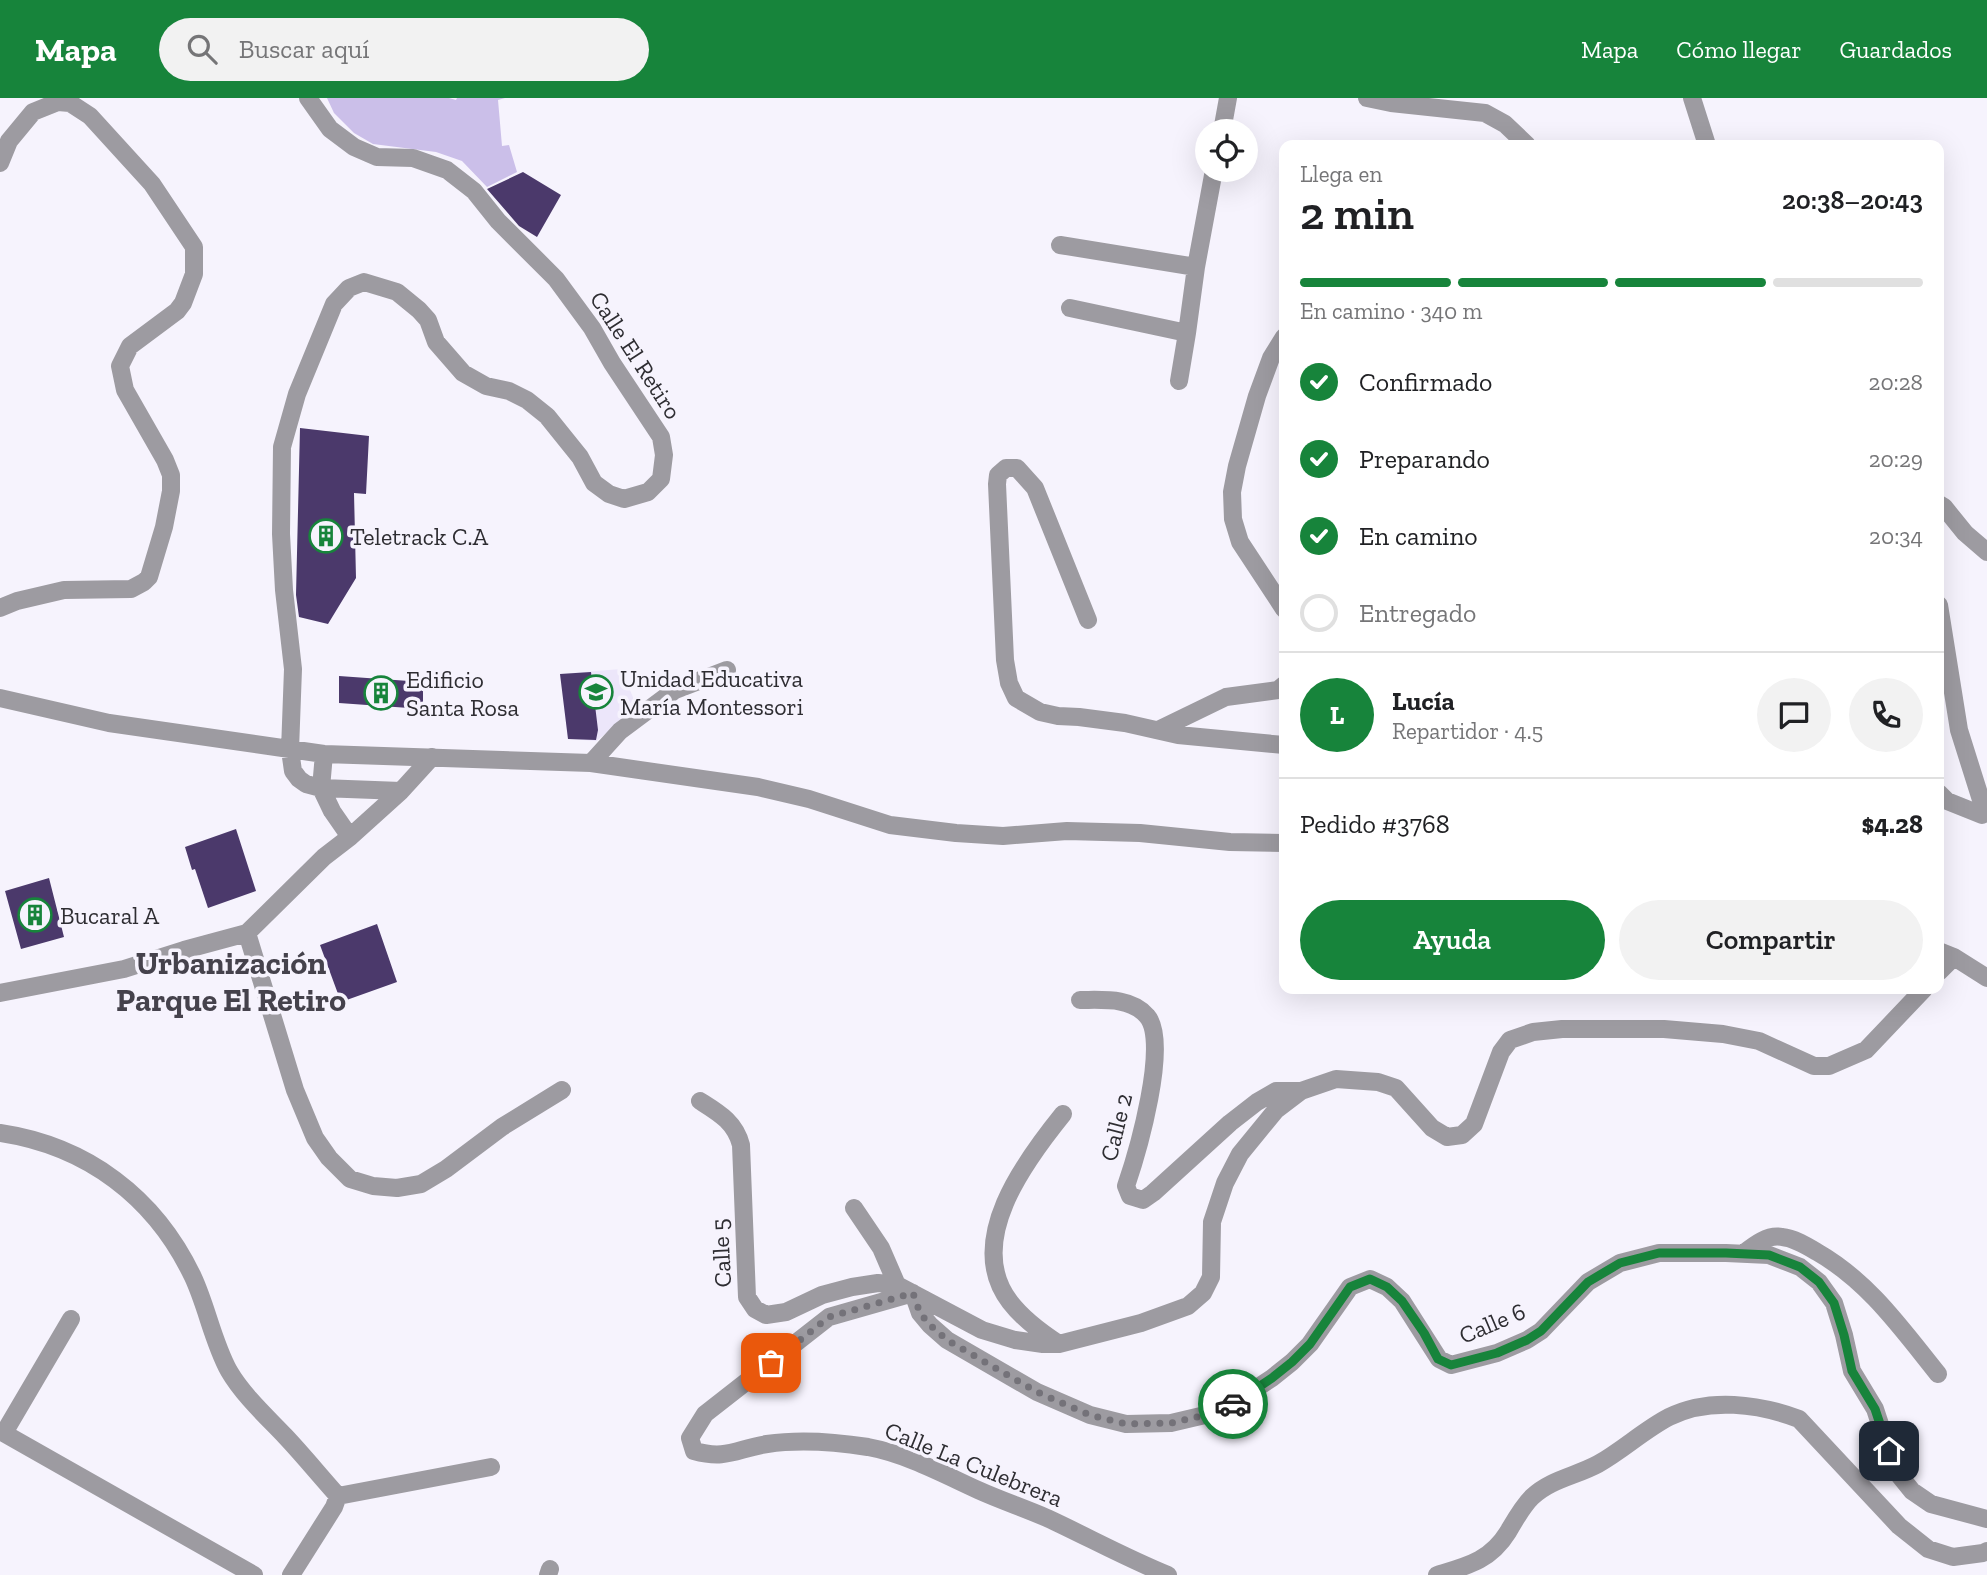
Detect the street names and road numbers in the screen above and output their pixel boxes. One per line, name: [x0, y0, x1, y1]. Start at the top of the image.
street label: Calle El Retiro: [584, 286, 688, 424]
street label: Calle 2: [1094, 1090, 1138, 1164]
street label: Calle 5: [705, 1218, 737, 1288]
street label: Calle 6: [1454, 1296, 1530, 1350]
street label: Calle La Culebrera: [881, 1415, 1068, 1513]

